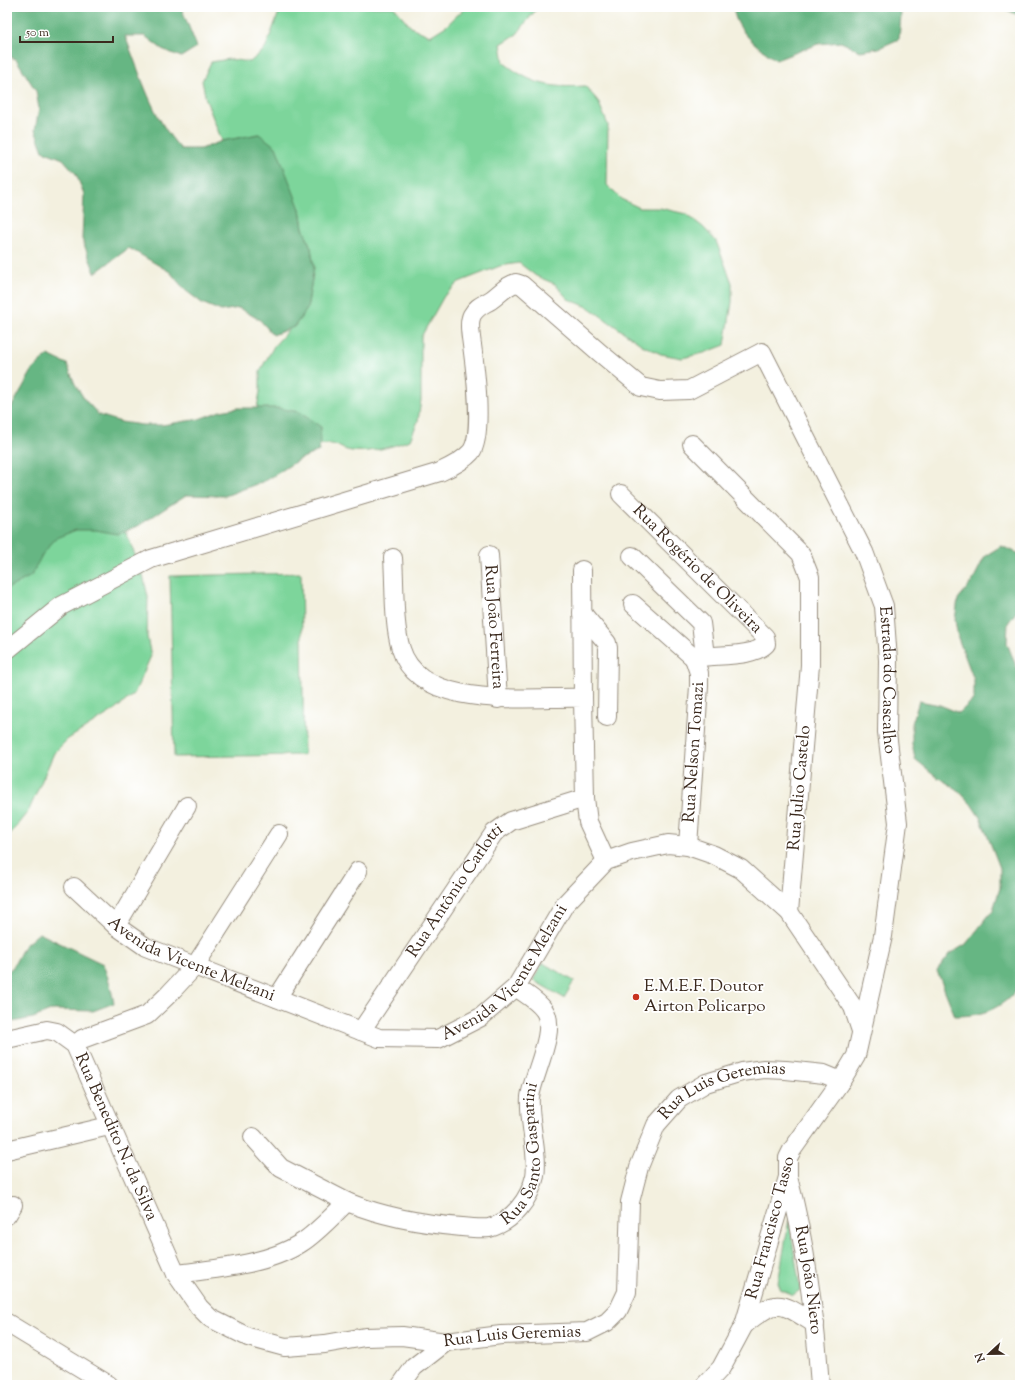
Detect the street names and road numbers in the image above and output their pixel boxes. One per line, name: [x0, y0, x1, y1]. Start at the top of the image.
street label: Rua Rogério de Oliveira: [627, 499, 767, 640]
street label: Rua João Ferreira: [478, 564, 509, 690]
street label: Estrada do Cascalho: [872, 605, 902, 755]
street label: Rua Nelson Tomazi: [678, 681, 711, 824]
street label: Rua Julio Castelo: [783, 724, 817, 852]
street label: Rua Antônio Carlotti: [401, 818, 508, 963]
street label: Avenida Vicente Melzani: [438, 900, 574, 1047]
street label: Avenida Vicente Melzani: [102, 911, 278, 1008]
street label: Rua Benedito N. da Silva: [68, 1049, 163, 1225]
street label: Rua Luis Geremias: [653, 1057, 786, 1126]
street label: Rua Santo Gasparini: [496, 1079, 548, 1232]
street label: Rua Francisco Tasso: [740, 1154, 802, 1302]
street label: Rua João Niero: [788, 1224, 828, 1336]
street label: Rua Luis Geremias: [442, 1320, 582, 1354]

